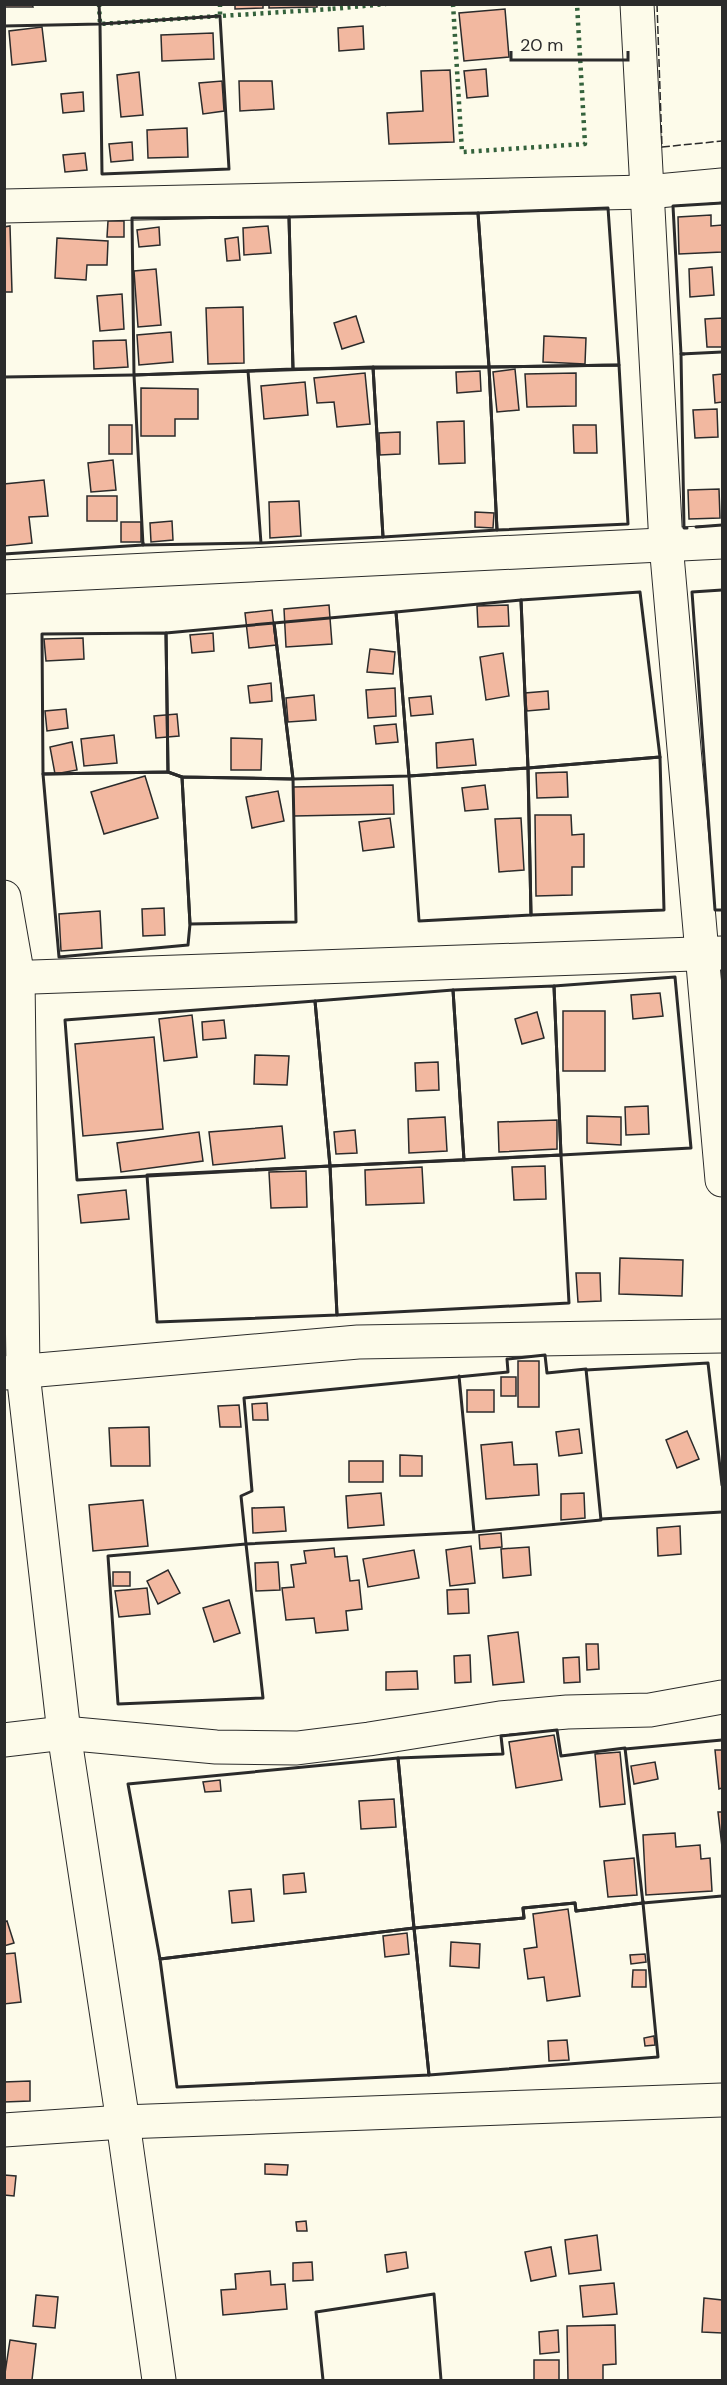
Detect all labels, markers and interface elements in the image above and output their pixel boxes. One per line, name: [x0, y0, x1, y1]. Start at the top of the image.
scale bar: [511, 24, 628, 62]
text: 20 m: [520, 33, 563, 57]

